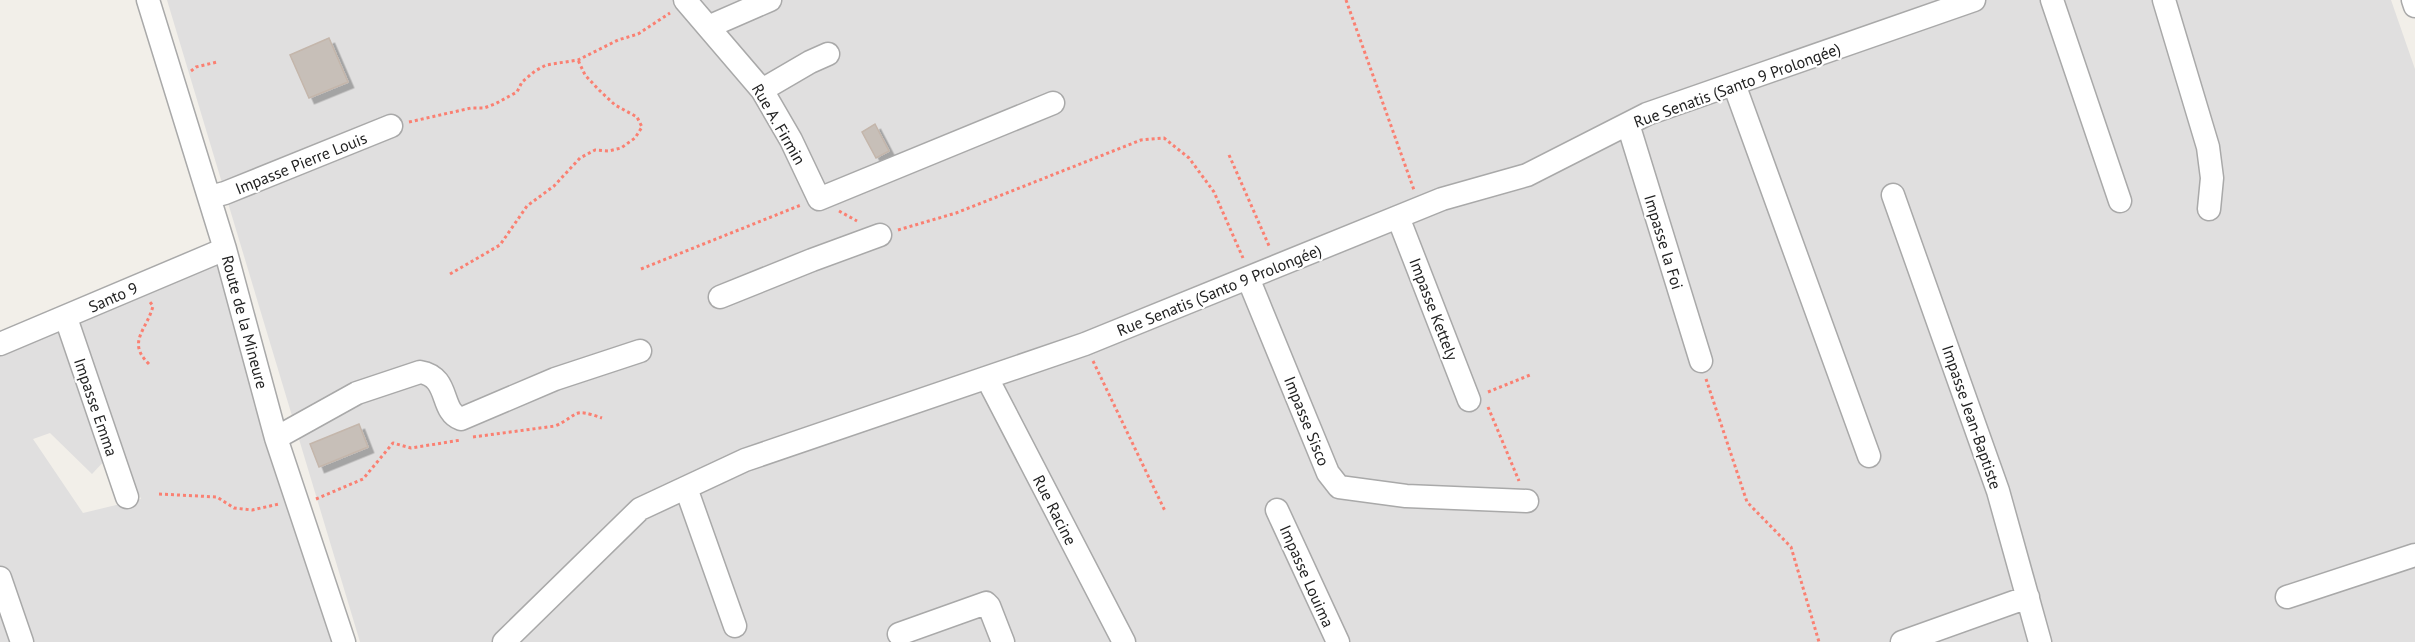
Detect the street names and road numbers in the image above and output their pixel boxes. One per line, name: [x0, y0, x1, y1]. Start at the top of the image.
street label: Rue Senatis (Santo 9 Prolongée): [1631, 38, 1843, 132]
street label: Rue A. Firmin: [748, 80, 810, 168]
street label: Impasse Pierre Louis: [232, 127, 370, 199]
street label: Impasse la Foi: [1640, 192, 1688, 292]
street label: Rue Senatis (Santo 9 Prolongée): [1114, 240, 1324, 340]
street label: Route de la Mineure: [218, 253, 272, 391]
street label: Impasse Kettely: [1405, 255, 1463, 364]
street label: Santo 9: [85, 277, 141, 317]
street label: Impasse Jean-Baptiste: [1938, 342, 2006, 492]
street label: Impasse Emma: [70, 355, 122, 459]
street label: Impasse Sisco: [1280, 373, 1334, 469]
street label: Rue Racine: [1029, 472, 1081, 548]
street label: Impasse Louima: [1276, 522, 1338, 630]

